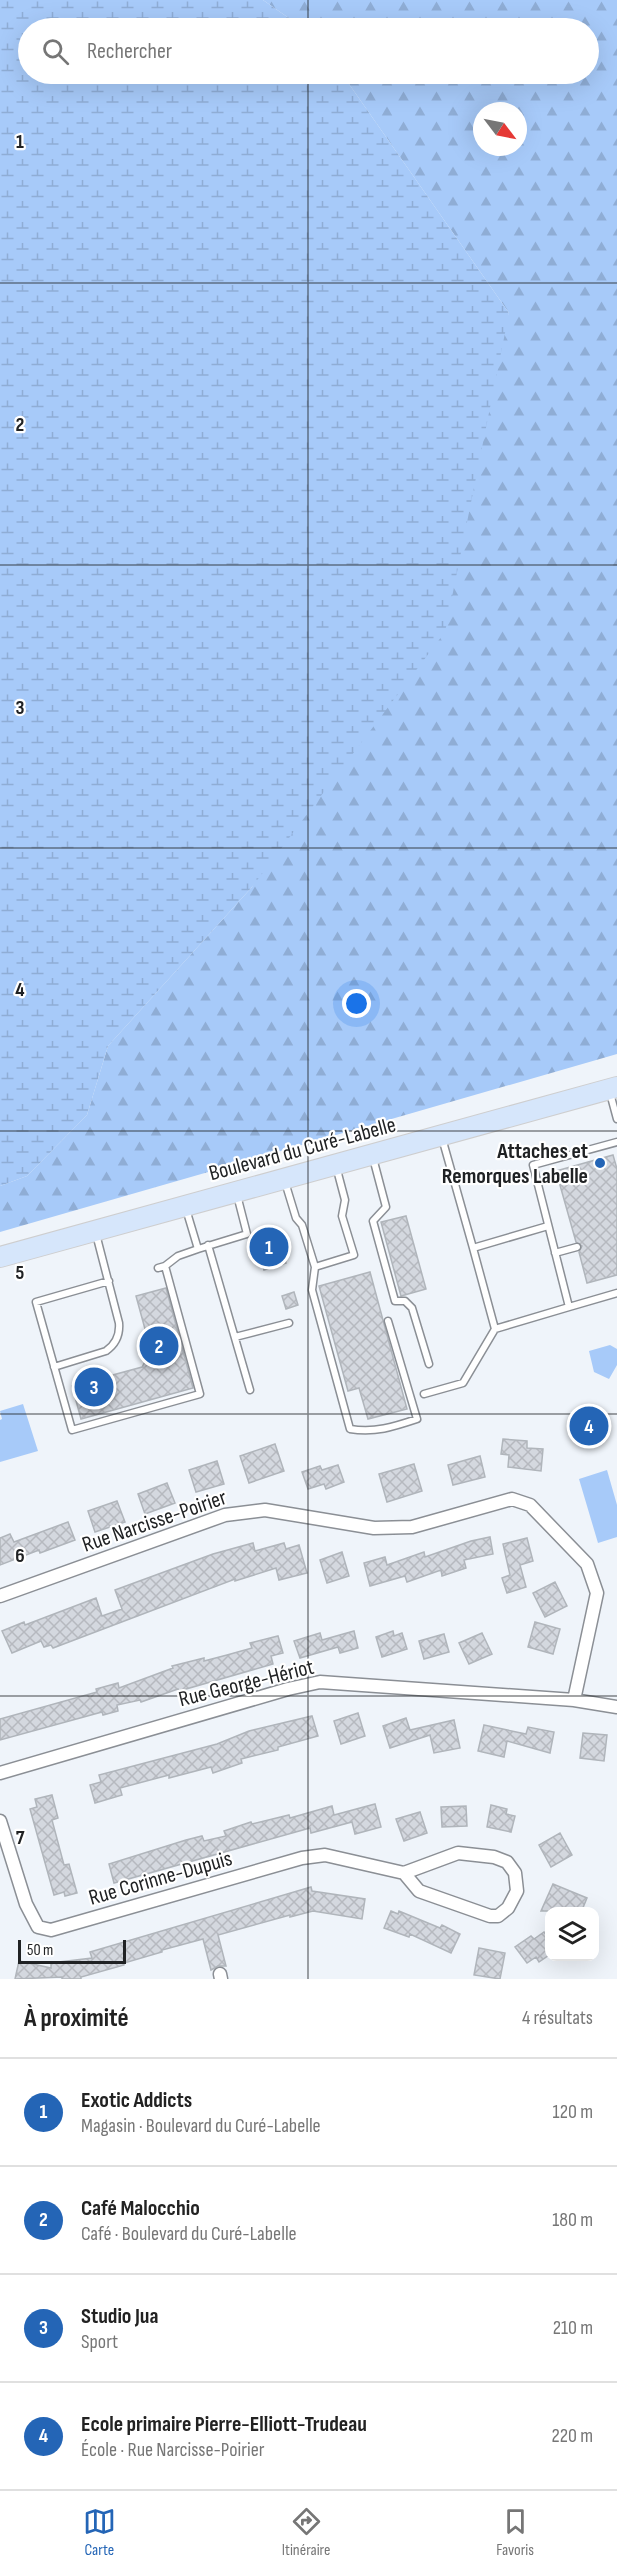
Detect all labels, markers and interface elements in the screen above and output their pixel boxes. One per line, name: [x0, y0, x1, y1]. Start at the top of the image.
search box: [18, 18, 599, 84]
icon: search: [39, 35, 72, 68]
text: Rechercher: [87, 38, 172, 65]
north arrow: [473, 102, 527, 156]
text: 1: [16, 130, 24, 154]
text: 2: [16, 413, 24, 437]
text: 3: [16, 696, 25, 720]
text: 4: [15, 978, 25, 1002]
your location: [342, 989, 371, 1018]
street label: Boulevard du Curé-Labelle: [206, 1112, 399, 1187]
place label: Attaches et Remorques Labelle: [442, 1138, 588, 1190]
marker: Attaches et Remorques Labelle: [593, 1156, 607, 1170]
pin: 1: [250, 1224, 288, 1270]
text: 5: [16, 1261, 25, 1285]
pin: 2: [140, 1324, 178, 1368]
pin: 3: [74, 1364, 113, 1410]
pin: 4: [570, 1404, 608, 1448]
street label: Rue Narcisse-Poirier: [79, 1484, 230, 1559]
text: 6: [15, 1544, 25, 1568]
street label: Rue George-Hériot: [176, 1654, 317, 1713]
text: 7: [16, 1826, 25, 1850]
street label: Rue Corinne-Dupuis: [86, 1845, 235, 1912]
map controls: [545, 1907, 599, 1961]
button: layers: [545, 1907, 599, 1961]
scale bar: [18, 1937, 126, 1964]
text: 50 m: [27, 1941, 53, 1960]
text: À proximité: [24, 2003, 129, 2034]
text: 4 résultats: [522, 2006, 593, 2030]
text: Exotic Addicts: [81, 2087, 192, 2114]
text: 1: [40, 2100, 47, 2124]
text: 120 m: [553, 2100, 593, 2124]
text: Magasin · Boulevard du Curé-Labelle: [81, 2114, 321, 2138]
text: Café Malocchio: [81, 2195, 200, 2222]
text: 2: [39, 2208, 48, 2232]
text: 180 m: [552, 2208, 593, 2232]
text: Café · Boulevard du Curé-Labelle: [81, 2222, 297, 2246]
text: Studio Jua: [81, 2303, 158, 2330]
text: 3: [39, 2316, 48, 2340]
text: 210 m: [553, 2316, 593, 2340]
text: Sport: [81, 2330, 118, 2354]
text: Ecole primaire Pierre-Elliott-Trudeau: [81, 2411, 367, 2438]
text: 4: [39, 2424, 48, 2448]
text: 220 m: [552, 2424, 593, 2448]
text: École · Rue Narcisse-Poirier: [81, 2438, 265, 2462]
tab: Carte: [83, 2505, 116, 2560]
tab: Itinéraire: [282, 2505, 330, 2560]
tab: Favoris: [496, 2505, 534, 2560]

